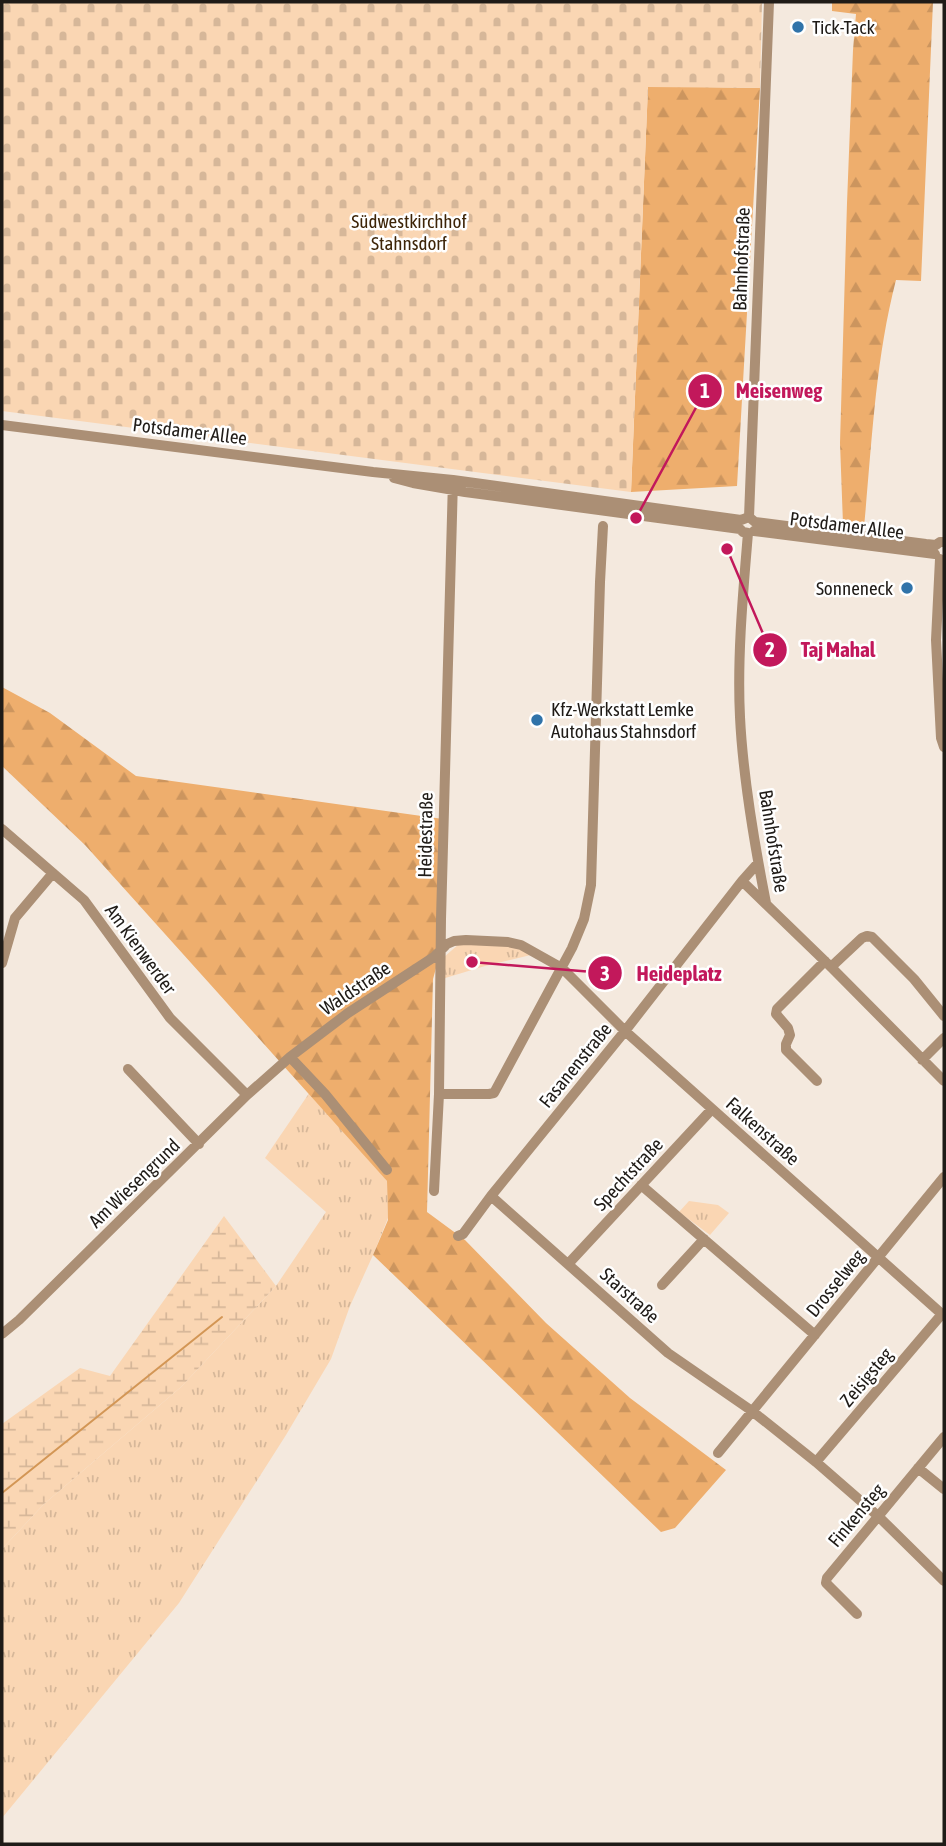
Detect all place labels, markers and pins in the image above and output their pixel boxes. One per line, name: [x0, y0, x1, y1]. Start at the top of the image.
place label: Tick-Tack: [812, 16, 875, 38]
marker: Tick-Tack: [790, 19, 806, 35]
callout: Meisenweg: [687, 370, 837, 412]
place label: Sonneneck: [816, 577, 894, 599]
marker: Sonneneck: [899, 580, 915, 596]
callout: Taj Mahal: [752, 629, 890, 671]
place label: Kfz-Werkstatt Lemke Autohaus Stahnsdorf: [551, 698, 696, 742]
marker: Kfz-Werkstatt Lemke Autohaus Stahnsdorf: [529, 712, 545, 728]
callout: Heideplatz: [588, 952, 736, 994]

